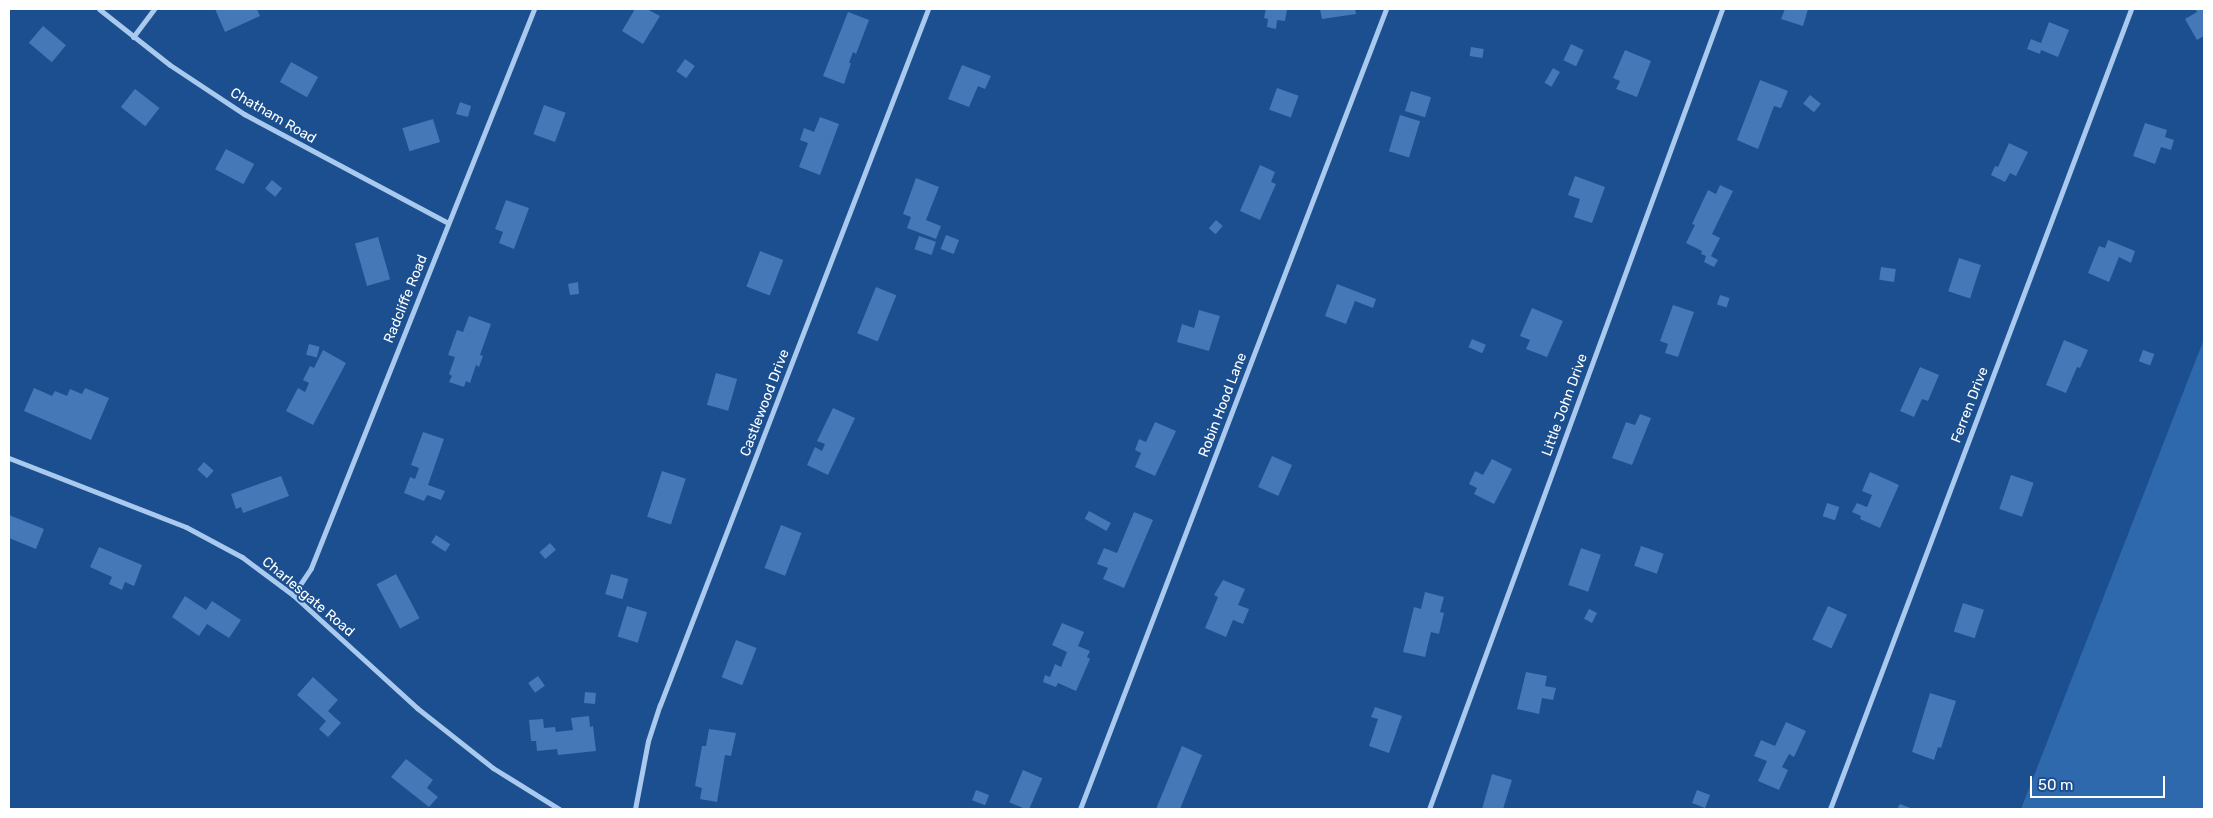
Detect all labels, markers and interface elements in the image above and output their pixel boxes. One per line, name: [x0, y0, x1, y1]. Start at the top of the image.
street label: Chatham Road: [227, 85, 319, 147]
street label: Radcliffe Road: [381, 252, 431, 346]
street label: Castlewood Drive: [737, 347, 793, 459]
street label: Robin Hood Lane: [1195, 350, 1251, 460]
street label: Little John Drive: [1539, 351, 1591, 459]
street label: Ferren Drive: [1948, 365, 1992, 445]
street label: Charlesgate Road: [258, 554, 358, 640]
scale bar: [2033, 766, 2168, 798]
text: 50 m: [2038, 776, 2073, 794]

